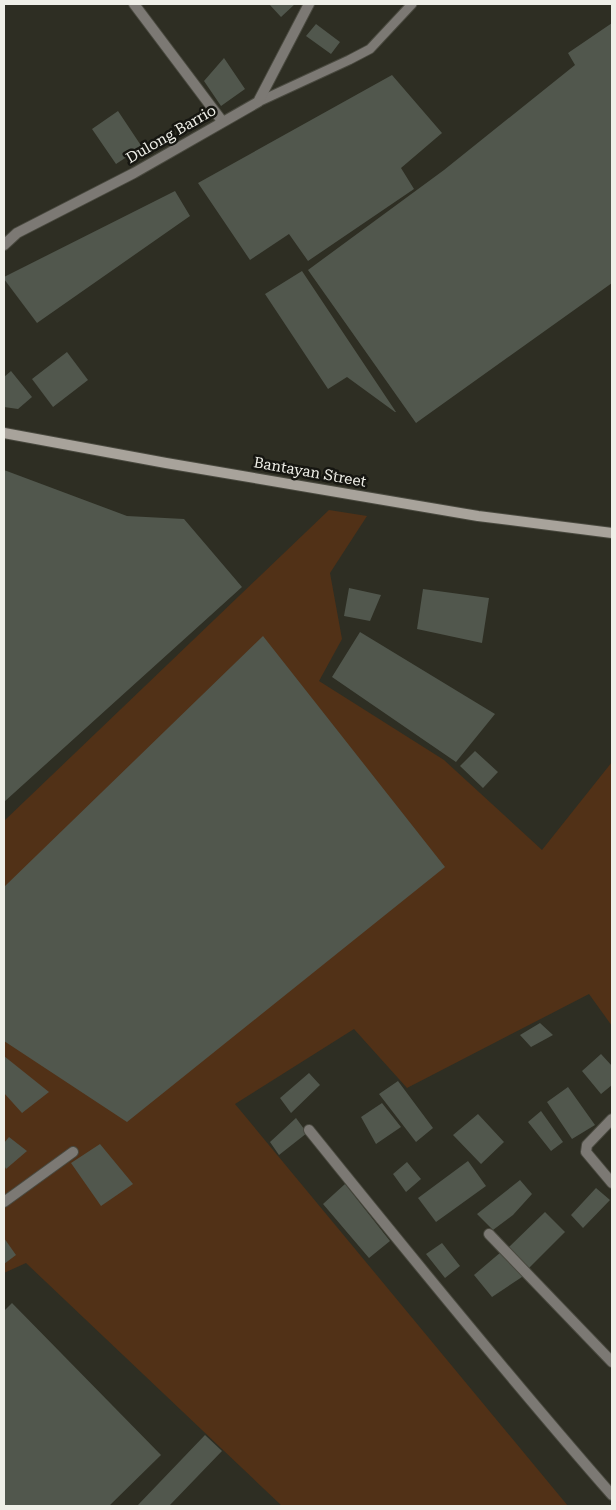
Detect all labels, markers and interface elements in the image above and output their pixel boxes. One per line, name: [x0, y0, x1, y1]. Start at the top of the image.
street label: Dulong Barrio: [123, 101, 219, 167]
street label: Bantayan Street: [252, 453, 368, 491]

